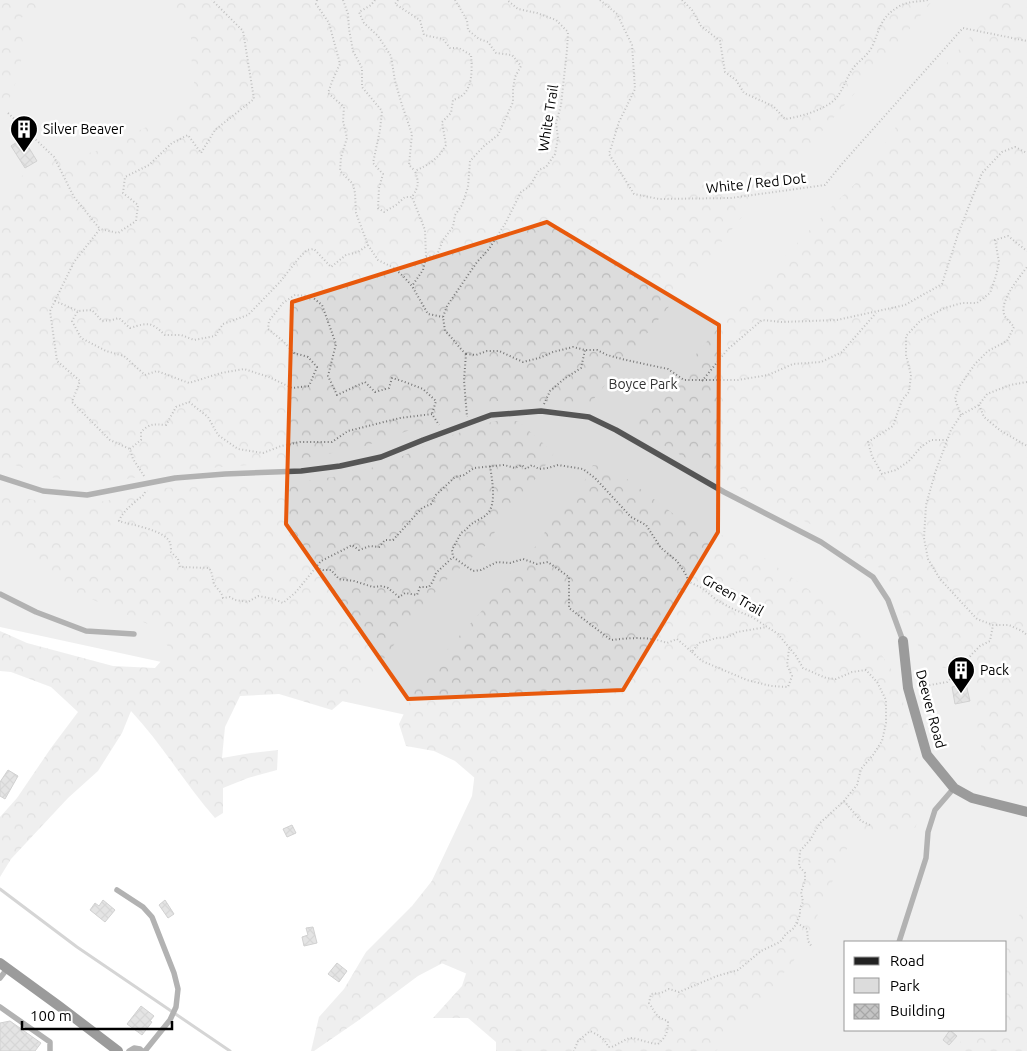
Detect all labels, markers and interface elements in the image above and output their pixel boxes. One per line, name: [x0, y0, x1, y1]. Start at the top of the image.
street label: White Trail: [535, 83, 561, 153]
building icon: Silver Beaver: [9, 114, 39, 153]
place label: Silver Beaver: [43, 121, 125, 137]
street label: White / Red Dot: [705, 170, 807, 196]
park label: Boyce Park: [609, 376, 678, 392]
street label: Green Trail: [700, 571, 767, 619]
building icon: Pack: [946, 655, 976, 694]
place label: Pack: [980, 662, 1009, 678]
street label: Deever Road: [913, 668, 949, 750]
legend: [844, 941, 1007, 1031]
text: Road: [890, 952, 925, 969]
text: Park: [890, 977, 920, 994]
scale bar: [22, 998, 172, 1030]
text: Building: [890, 1002, 945, 1019]
text: 100 m: [30, 1007, 72, 1024]

